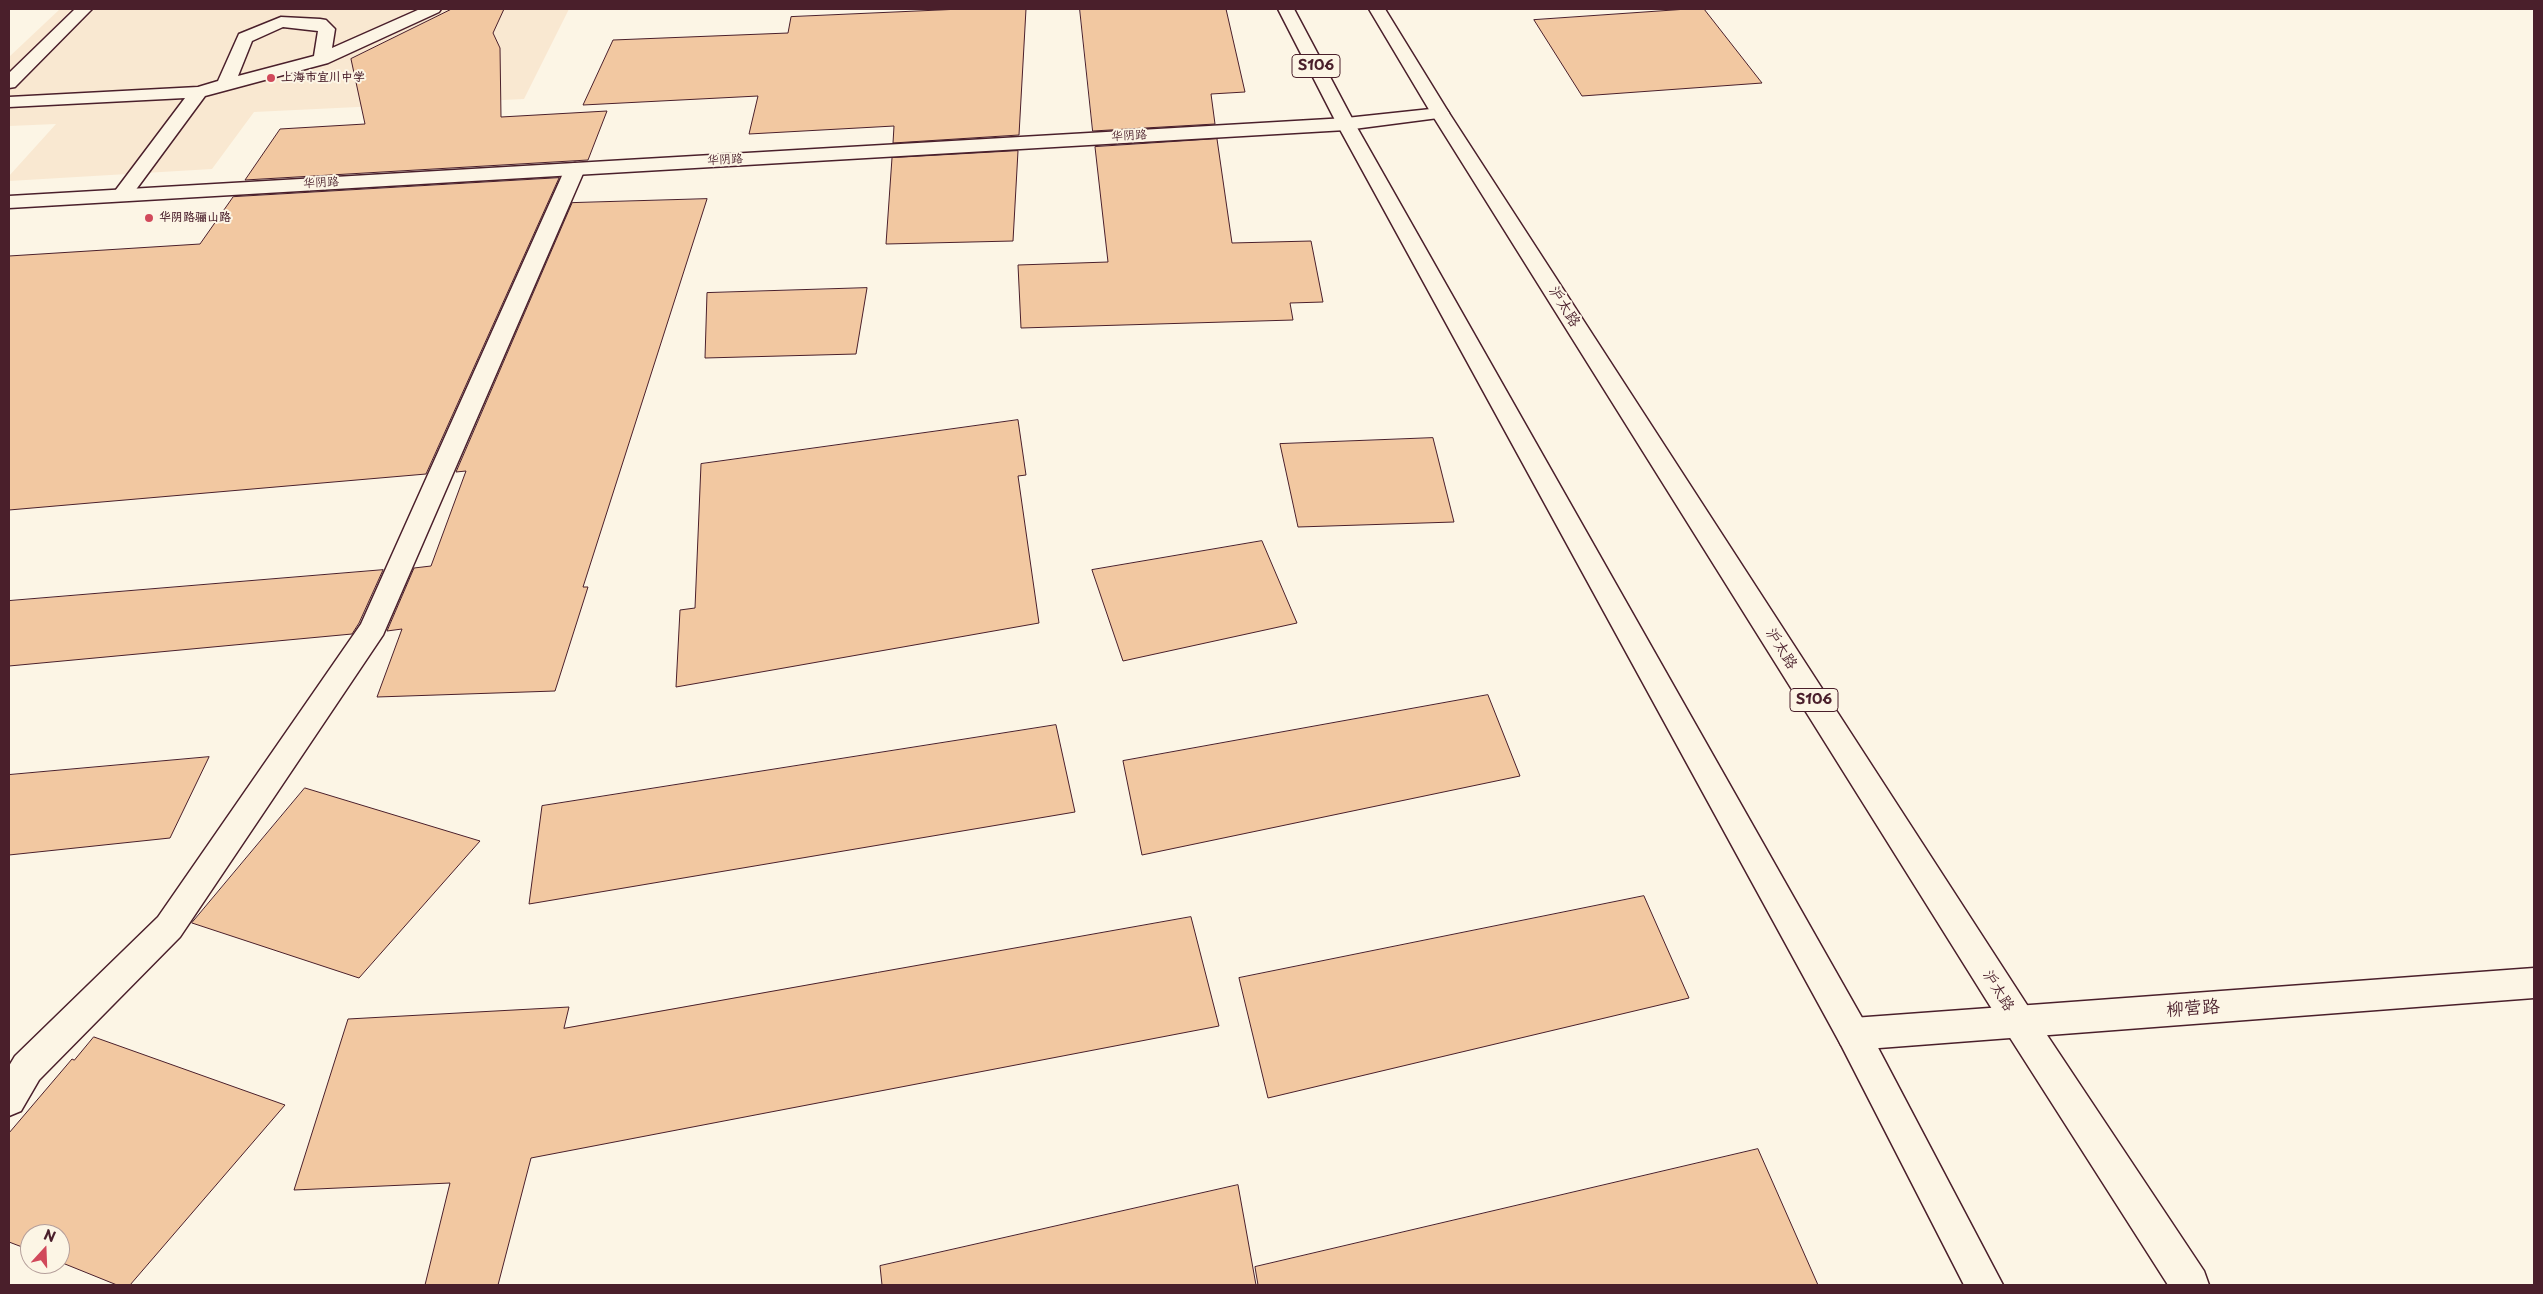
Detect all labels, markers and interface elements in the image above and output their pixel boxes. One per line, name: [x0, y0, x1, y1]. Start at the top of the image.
road number: S106: [1292, 54, 1340, 78]
place label: 上海市宜川中学: [281, 71, 365, 85]
marker: 上海市宜川中学: [265, 72, 277, 84]
street label: 华阴路: [1111, 128, 1147, 144]
street label: 华阴路: [707, 152, 743, 168]
street label: 华阴路: [303, 175, 339, 191]
place label: 华阴路骊山路: [159, 211, 231, 225]
marker: 华阴路骊山路: [143, 212, 155, 224]
street label: 沪太路: [1544, 283, 1584, 331]
street label: 沪太路: [1761, 625, 1801, 673]
road number: S106: [1790, 688, 1838, 712]
street label: 沪太路: [1978, 967, 2018, 1015]
street label: 柳营路: [2165, 996, 2221, 1022]
north arrow: [20, 1224, 70, 1274]
text: N: [41, 1224, 59, 1247]

